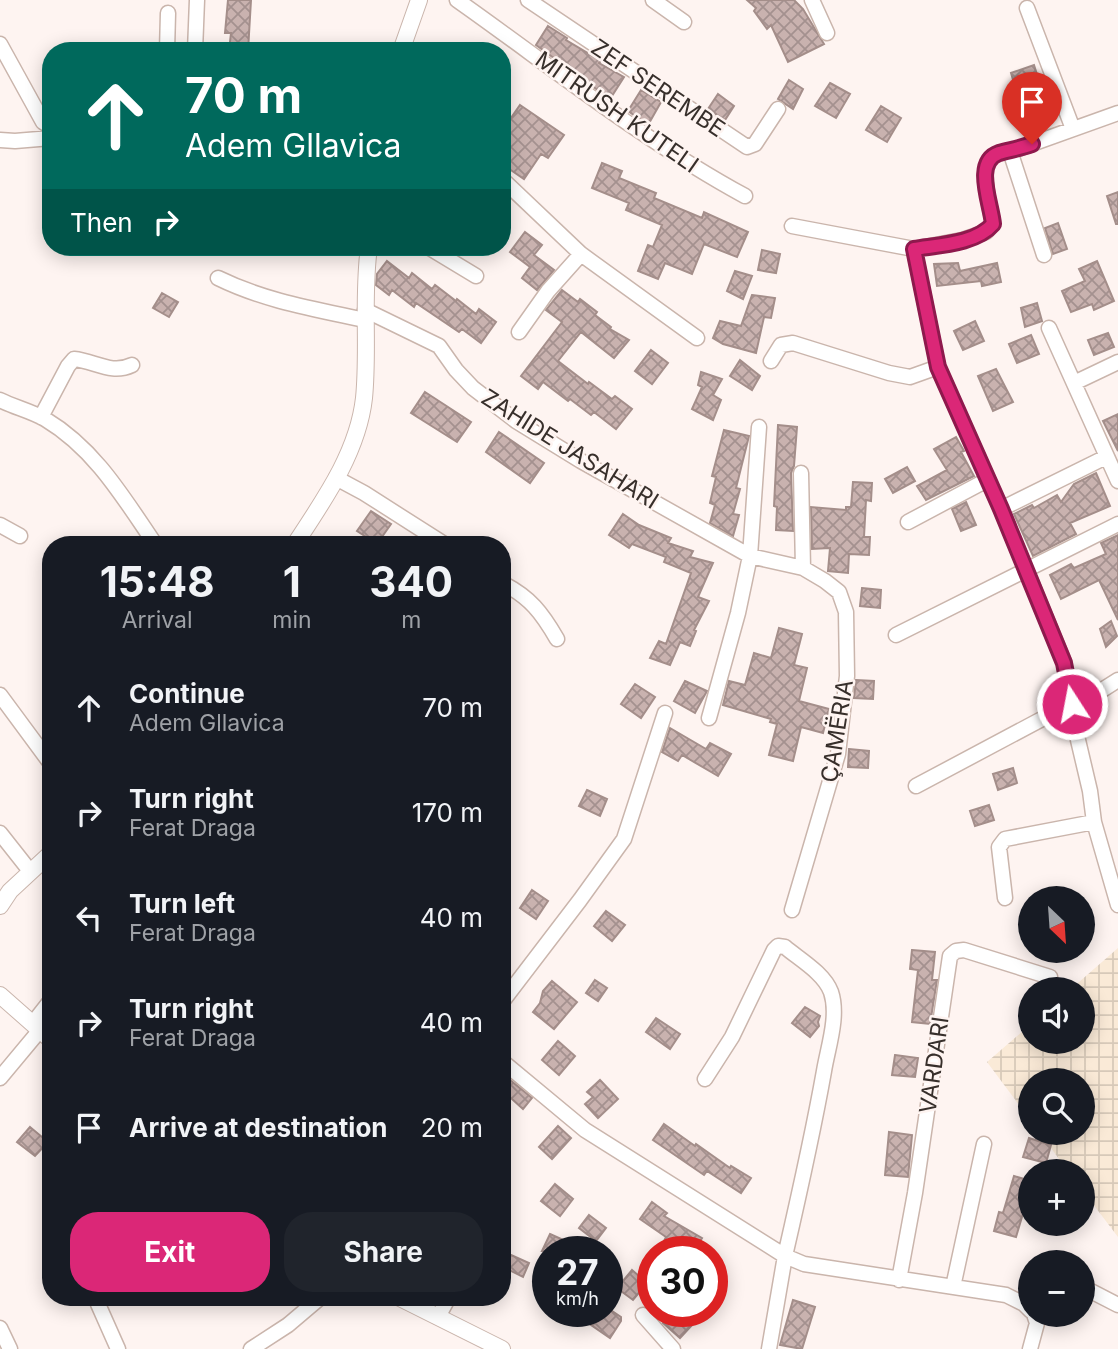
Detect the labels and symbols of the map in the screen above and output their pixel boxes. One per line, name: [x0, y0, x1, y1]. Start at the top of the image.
street label: ZEF SEREMBE: [586, 33, 730, 143]
street label: MITRUSH KUTELI: [530, 45, 704, 179]
pin: [1002, 72, 1062, 144]
street label: ZAHIDE JASAHARI: [476, 383, 664, 515]
position arrow: [1035, 667, 1109, 741]
street label: ÇAMËRIA: [815, 677, 859, 784]
north arrow: [1018, 886, 1096, 962]
street label: VARDARI: [913, 1015, 955, 1115]
speed limit sign: 30: [637, 1236, 728, 1327]

